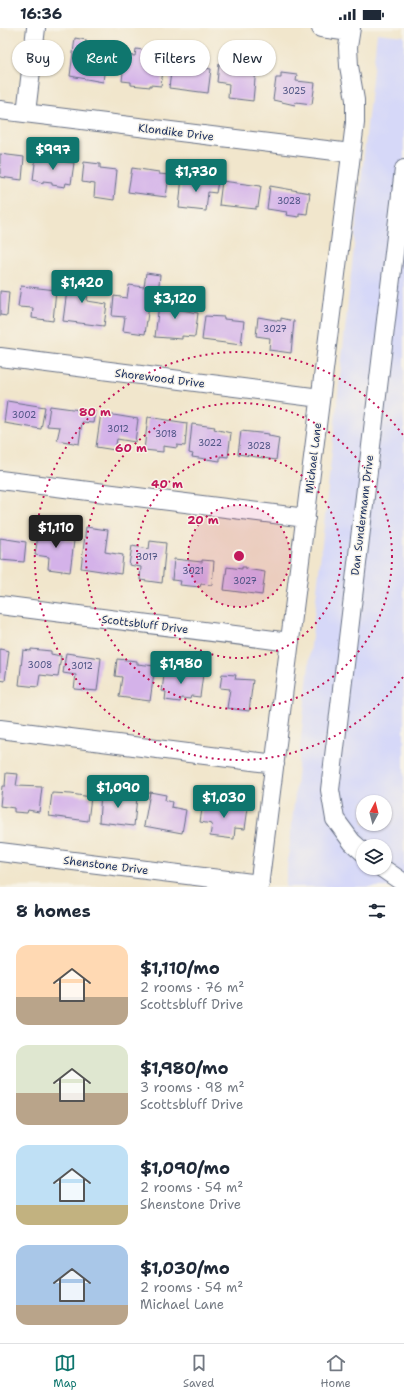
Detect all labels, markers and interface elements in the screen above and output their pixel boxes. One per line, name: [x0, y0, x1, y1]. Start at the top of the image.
text: 16:36: [20, 4, 62, 24]
chip: Buy: [12, 40, 64, 76]
chip: Rent: [72, 40, 132, 76]
chip: Filters: [140, 40, 210, 76]
chip: New: [218, 40, 276, 76]
house number: 3025: [282, 85, 306, 97]
street label: Klondike Drive: [137, 120, 215, 145]
pin: $997: [29, 137, 77, 171]
text: $997: [35, 141, 71, 158]
pin: $1,730: [163, 159, 229, 193]
text: $1,730: [175, 163, 217, 180]
house number: 3028: [277, 195, 301, 207]
pin: $1,420: [49, 270, 115, 304]
text: $1,420: [60, 274, 104, 291]
pin: $3,120: [142, 286, 208, 320]
text: $3,120: [153, 290, 197, 307]
house number: 3027: [263, 323, 287, 335]
street label: Shorewood Drive: [114, 366, 206, 391]
text: 80 m: [79, 404, 111, 420]
house number: 3002: [12, 409, 36, 421]
street label: Michael Lane: [302, 422, 325, 494]
house number: 3012: [107, 423, 129, 435]
house number: 3018: [155, 428, 177, 440]
house number: 3022: [198, 437, 222, 449]
text: 60 m: [115, 440, 147, 456]
house number: 3028: [247, 440, 271, 452]
street label: Dan Sundermann Drive: [348, 454, 377, 576]
text: 40 m: [151, 476, 183, 492]
text: 20 m: [187, 512, 219, 528]
pin: $1,110: [23, 515, 89, 549]
text: $1,110: [38, 519, 74, 536]
centre of rings: [232, 549, 246, 563]
house number: 3017: [136, 551, 158, 563]
house number: 3021: [182, 565, 204, 577]
house number: 3027: [233, 575, 257, 587]
street label: Scottsbluff Drive: [101, 612, 189, 637]
pin: $1,980: [148, 651, 214, 685]
text: $1,980: [159, 655, 203, 672]
house number: 3008: [28, 659, 52, 671]
house number: 3012: [71, 660, 93, 672]
pin: $1,090: [85, 775, 151, 809]
text: $1,090: [96, 779, 140, 796]
pin: $1,030: [191, 785, 257, 819]
text: $1,030: [202, 789, 246, 806]
north arrow: [356, 795, 392, 831]
map controls: [356, 795, 392, 875]
button: layers: [356, 839, 392, 875]
street label: Shenstone Drive: [63, 853, 149, 878]
text: 8 homes: [16, 900, 91, 922]
icon: filters: [366, 900, 388, 922]
text: $1,110/mo: [140, 957, 220, 979]
icon: home: [48, 961, 96, 1009]
text: 2 rooms · 76 m²: [140, 979, 244, 996]
text: Scottsbluff Drive: [140, 996, 243, 1013]
text: $1,980/mo: [140, 1057, 229, 1079]
icon: home: [48, 1061, 96, 1109]
text: 3 rooms · 98 m²: [140, 1079, 244, 1096]
text: Scottsbluff Drive: [140, 1096, 243, 1113]
text: $1,090/mo: [140, 1157, 230, 1179]
icon: home: [48, 1161, 96, 1209]
text: 2 rooms · 54 m²: [140, 1179, 243, 1196]
text: Shenstone Drive: [140, 1196, 241, 1213]
text: $1,030/mo: [140, 1257, 230, 1279]
icon: home: [48, 1261, 96, 1309]
text: 2 rooms · 54 m²: [140, 1279, 243, 1296]
text: Michael Lane: [140, 1296, 224, 1313]
tab: Map: [53, 1352, 77, 1391]
tab: Saved: [183, 1352, 214, 1391]
tab: Home: [321, 1352, 351, 1391]

